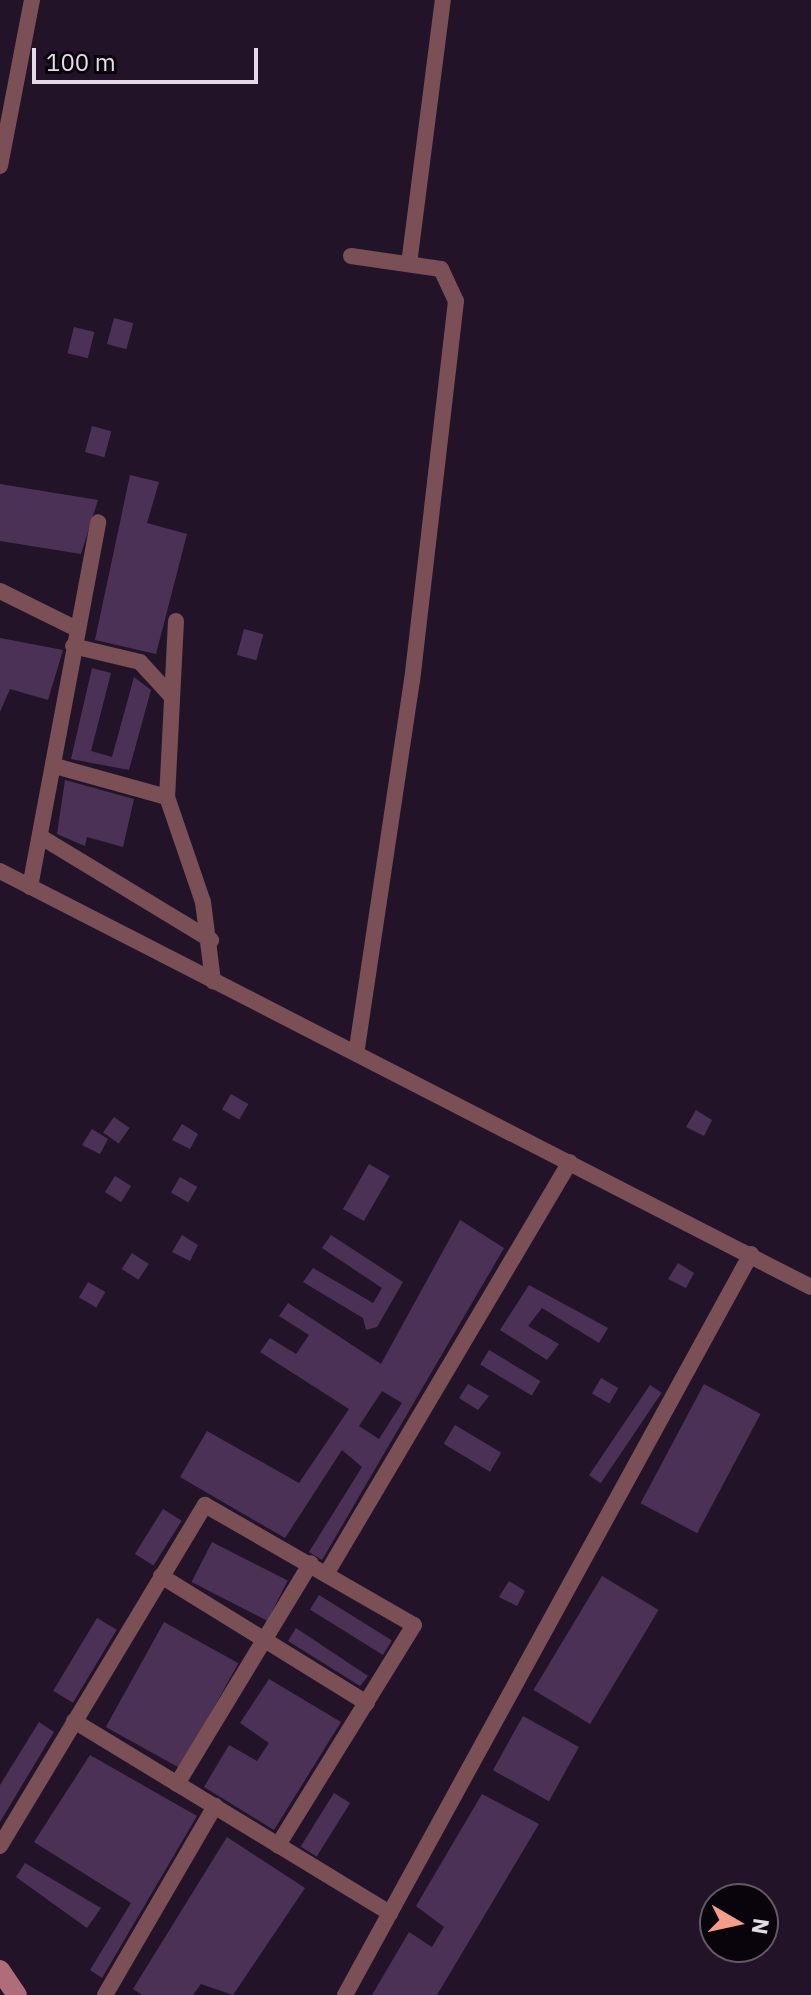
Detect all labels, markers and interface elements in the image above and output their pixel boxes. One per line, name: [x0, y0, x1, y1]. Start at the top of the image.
scale bar: [36, 32, 262, 82]
text: 100 m: [46, 46, 116, 78]
north arrow: [699, 1883, 779, 1963]
text: N: [746, 1916, 777, 1937]

